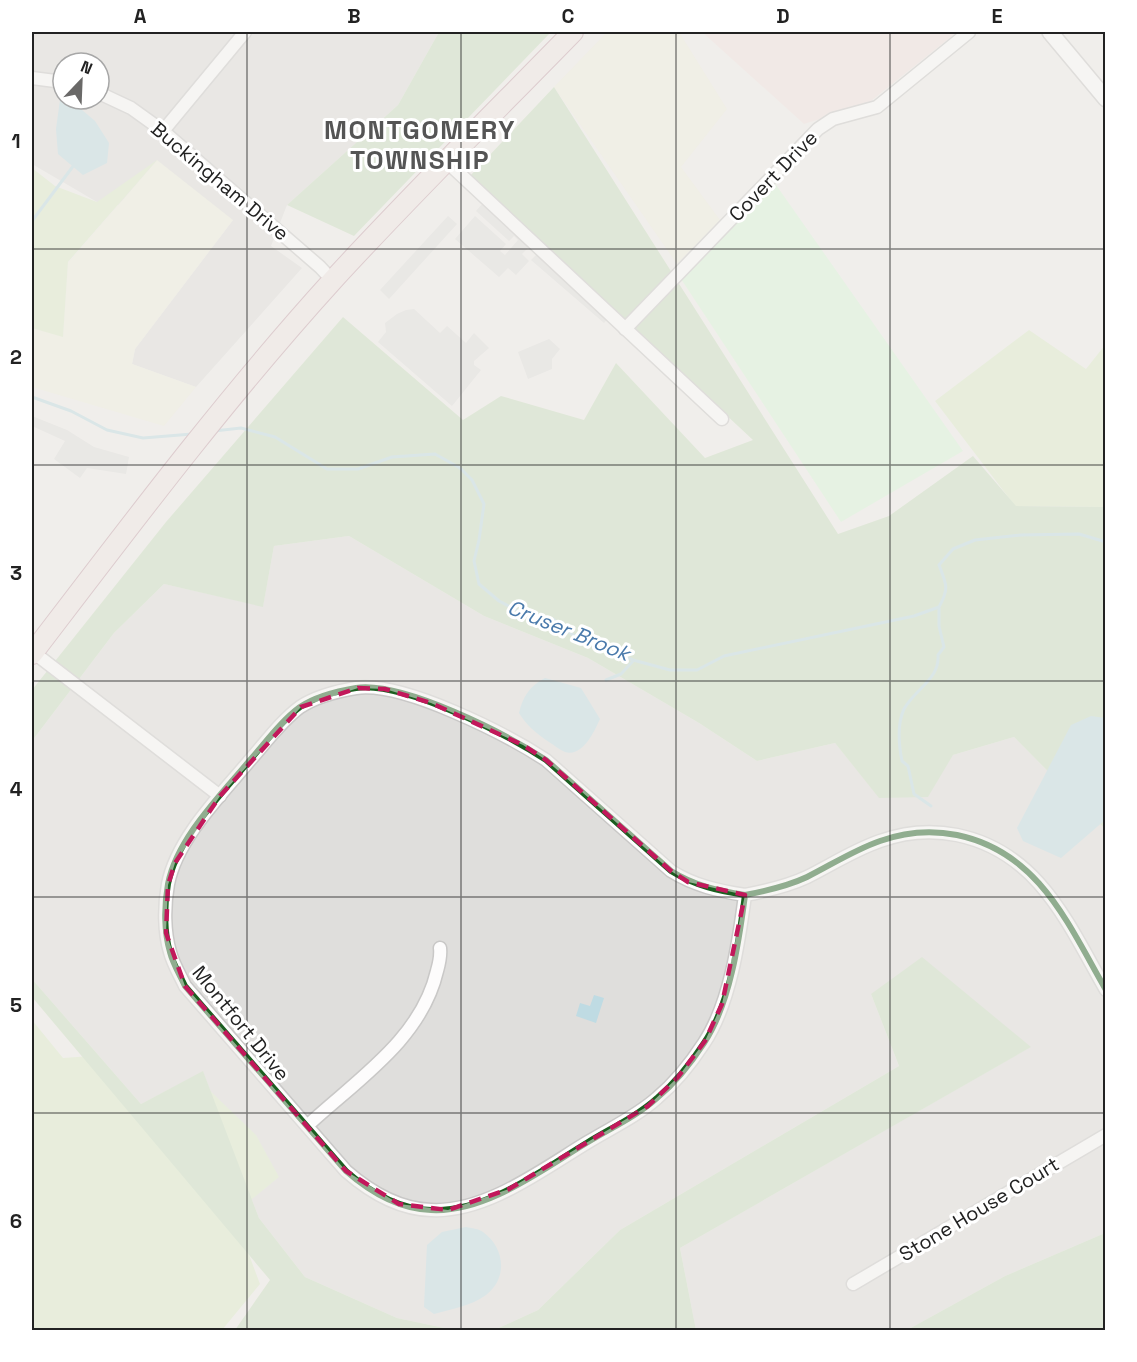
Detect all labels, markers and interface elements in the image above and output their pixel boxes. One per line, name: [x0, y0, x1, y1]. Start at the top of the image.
text: A: [134, 3, 147, 29]
text: B: [347, 3, 361, 29]
text: C: [562, 3, 575, 29]
text: D: [776, 3, 790, 29]
text: E: [991, 3, 1003, 29]
north arrow: [51, 51, 111, 111]
text: N: [78, 56, 96, 79]
district label: MONTGOMERY TOWNSHIP: [324, 113, 516, 177]
street label: Buckingham Drive: [146, 116, 294, 246]
street label: Covert Drive: [723, 125, 823, 227]
text: 1: [11, 128, 21, 154]
text: 2: [10, 344, 22, 370]
text: 3: [10, 560, 22, 586]
water label: Cruser Brook: [504, 593, 637, 668]
text: 4: [10, 776, 23, 802]
street label: Montfort Drive: [187, 960, 295, 1086]
text: 5: [10, 992, 22, 1018]
street label: Stone House Court: [894, 1151, 1064, 1267]
text: 6: [10, 1208, 22, 1234]

